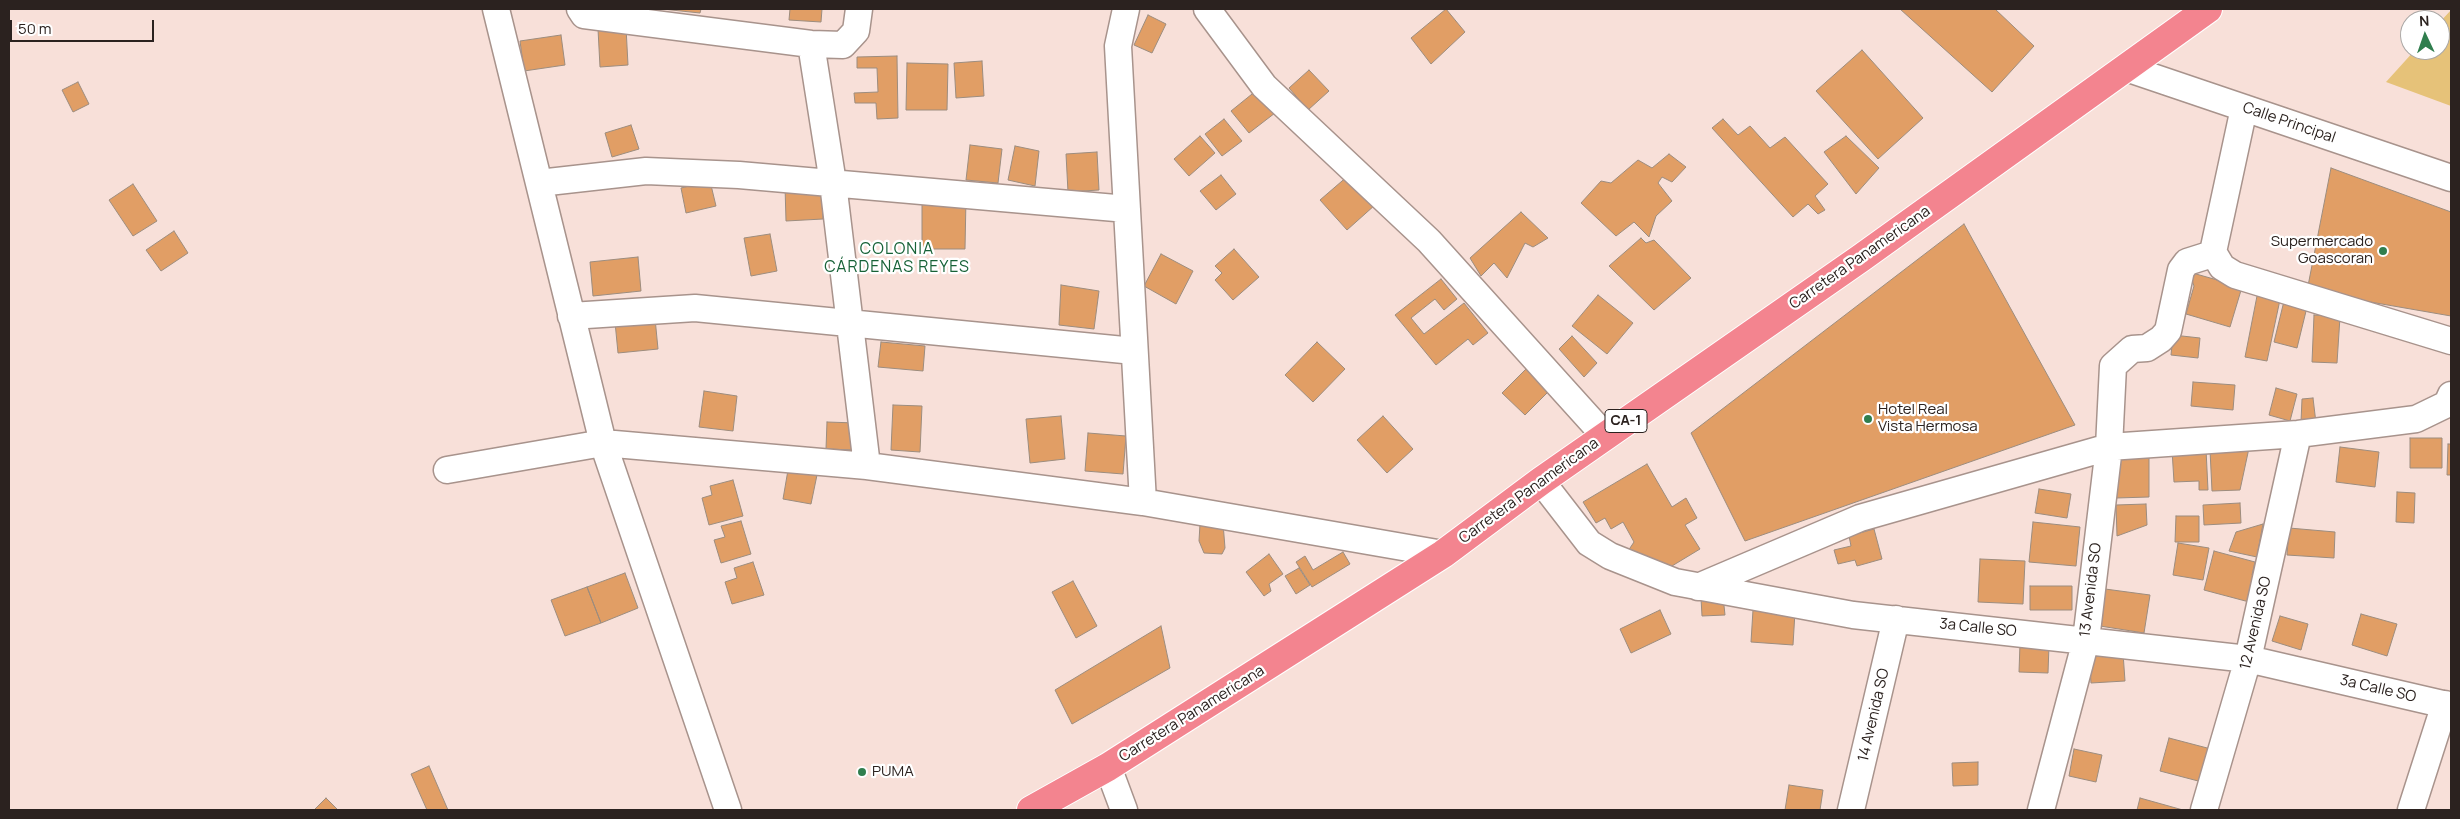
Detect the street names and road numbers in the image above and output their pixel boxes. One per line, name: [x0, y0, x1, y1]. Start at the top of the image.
street label: Calle Principal: [2240, 99, 2338, 147]
street label: Carretera Panamericana: [1786, 202, 1934, 314]
road number: CA-1: [1605, 410, 1647, 432]
street label: Carretera Panamericana: [1456, 434, 1602, 548]
street label: 13 Avenida SO: [2076, 542, 2106, 638]
street label: 12 Avenida SO: [2237, 575, 2275, 671]
street label: 3a Calle SO: [1938, 615, 2018, 641]
street label: Carretera Panamericana: [1116, 662, 1268, 766]
street label: 14 Avenida SO: [1855, 667, 1893, 763]
street label: 3a Calle SO: [2338, 672, 2418, 706]

